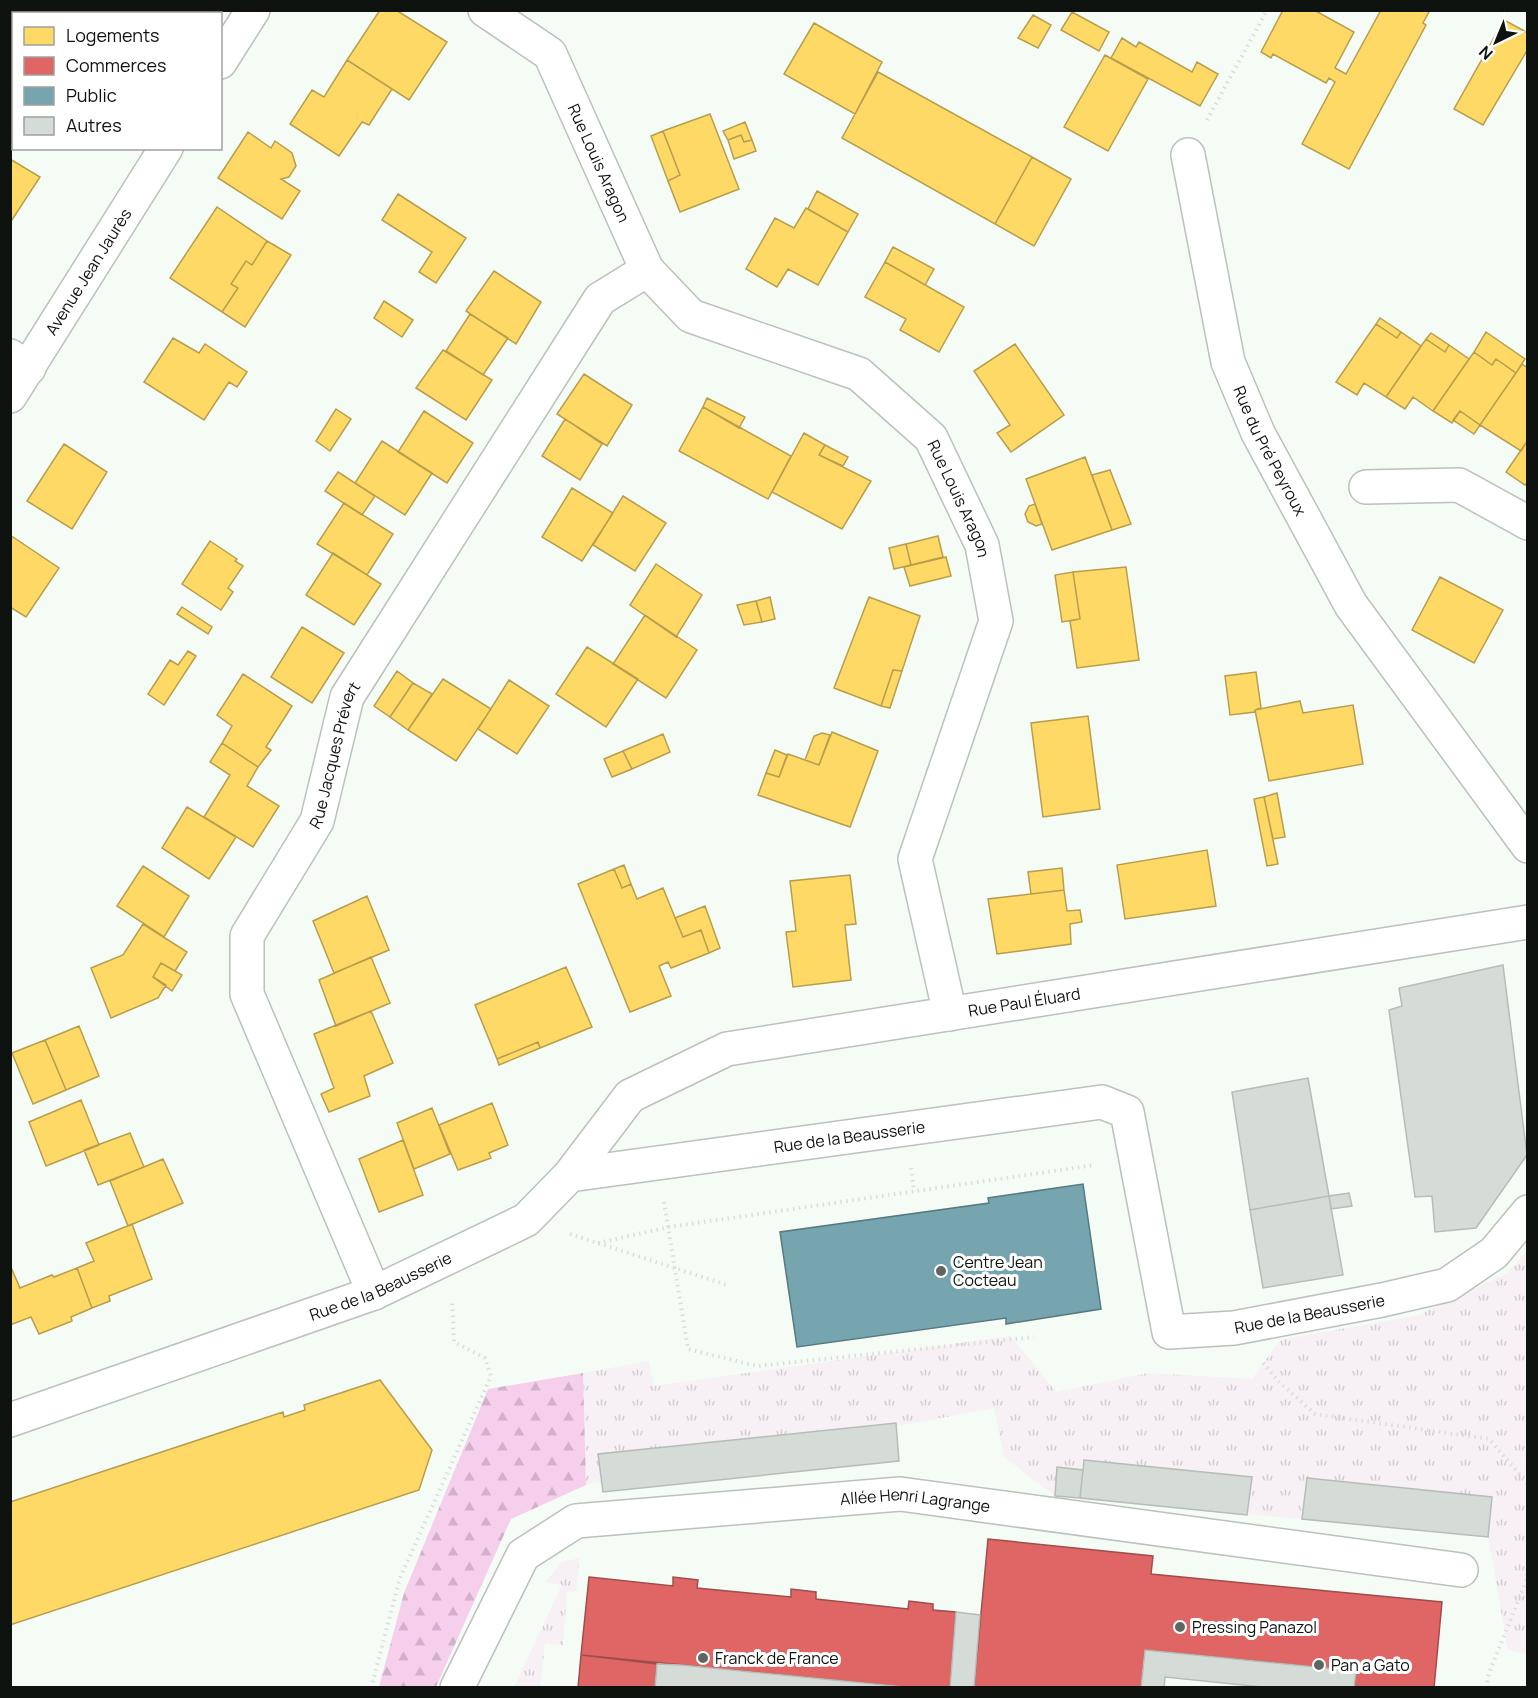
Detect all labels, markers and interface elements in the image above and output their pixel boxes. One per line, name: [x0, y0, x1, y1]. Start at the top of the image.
legend: [12, 12, 222, 150]
north arrow: [1466, 12, 1526, 72]
text: Logements: [66, 23, 160, 47]
text: N: [1474, 41, 1497, 65]
text: Commerces: [66, 53, 167, 77]
text: Public: [66, 83, 117, 107]
street label: Rue Louis Aragon: [563, 100, 635, 226]
text: Autres: [66, 113, 122, 137]
street label: Avenue Jean Jaurès: [40, 204, 136, 339]
street label: Rue du Pré Peyroux: [1228, 382, 1312, 520]
street label: Rue Louis Aragon: [922, 436, 995, 559]
street label: Rue Jacques Prévert: [304, 677, 365, 833]
street label: Rue Paul Éluard: [967, 982, 1082, 1022]
street label: Rue de la Beausserie: [772, 1115, 926, 1158]
street label: Rue de la Beausserie: [306, 1246, 455, 1326]
place label: Centre Jean Cocteau: [953, 1251, 1043, 1291]
marker: Centre Jean Cocteau: [934, 1264, 948, 1278]
street label: Rue de la Beausserie: [1233, 1289, 1387, 1339]
street label: Allée Henri Lagrange: [839, 1483, 992, 1517]
place label: Pressing Panazol: [1192, 1616, 1317, 1638]
marker: Pressing Panazol: [1173, 1620, 1187, 1634]
place label: Franck de France: [715, 1647, 839, 1669]
marker: Franck de France: [696, 1651, 710, 1665]
place label: Pan a Gato: [1331, 1654, 1410, 1676]
marker: Pan a Gato: [1312, 1658, 1326, 1672]

